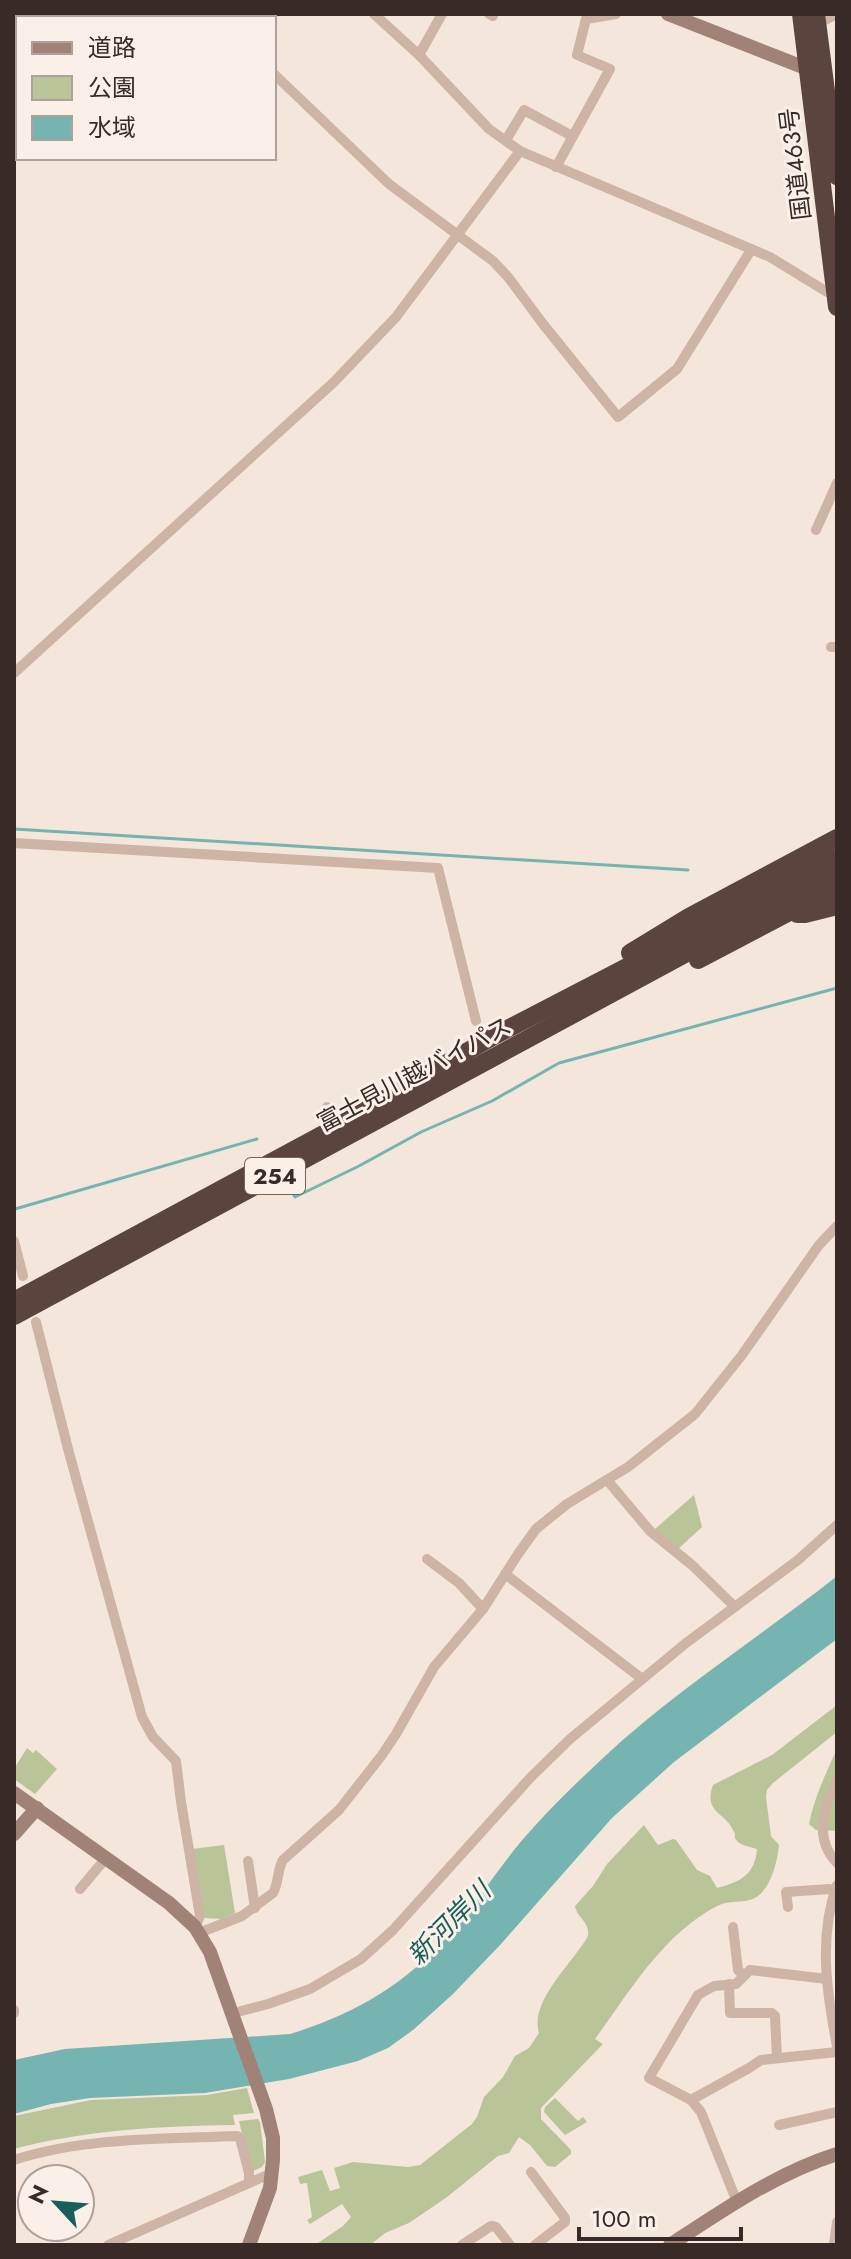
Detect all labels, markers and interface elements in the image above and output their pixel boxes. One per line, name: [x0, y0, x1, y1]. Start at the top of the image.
legend: [16, 16, 276, 160]
text: 道路: [88, 30, 136, 65]
text: 公園: [88, 70, 136, 105]
street label: 国道463号: [771, 106, 819, 222]
text: 水域: [88, 110, 136, 145]
street label: 富士見川越バイパス: [311, 1008, 517, 1140]
road number: 254: [245, 1158, 305, 1194]
water label: 新河岸川: [399, 1871, 501, 1973]
north arrow: [16, 2163, 96, 2243]
text: N: [20, 2179, 56, 2209]
scale bar: [579, 2191, 741, 2241]
text: 100 m: [591, 2201, 657, 2236]

